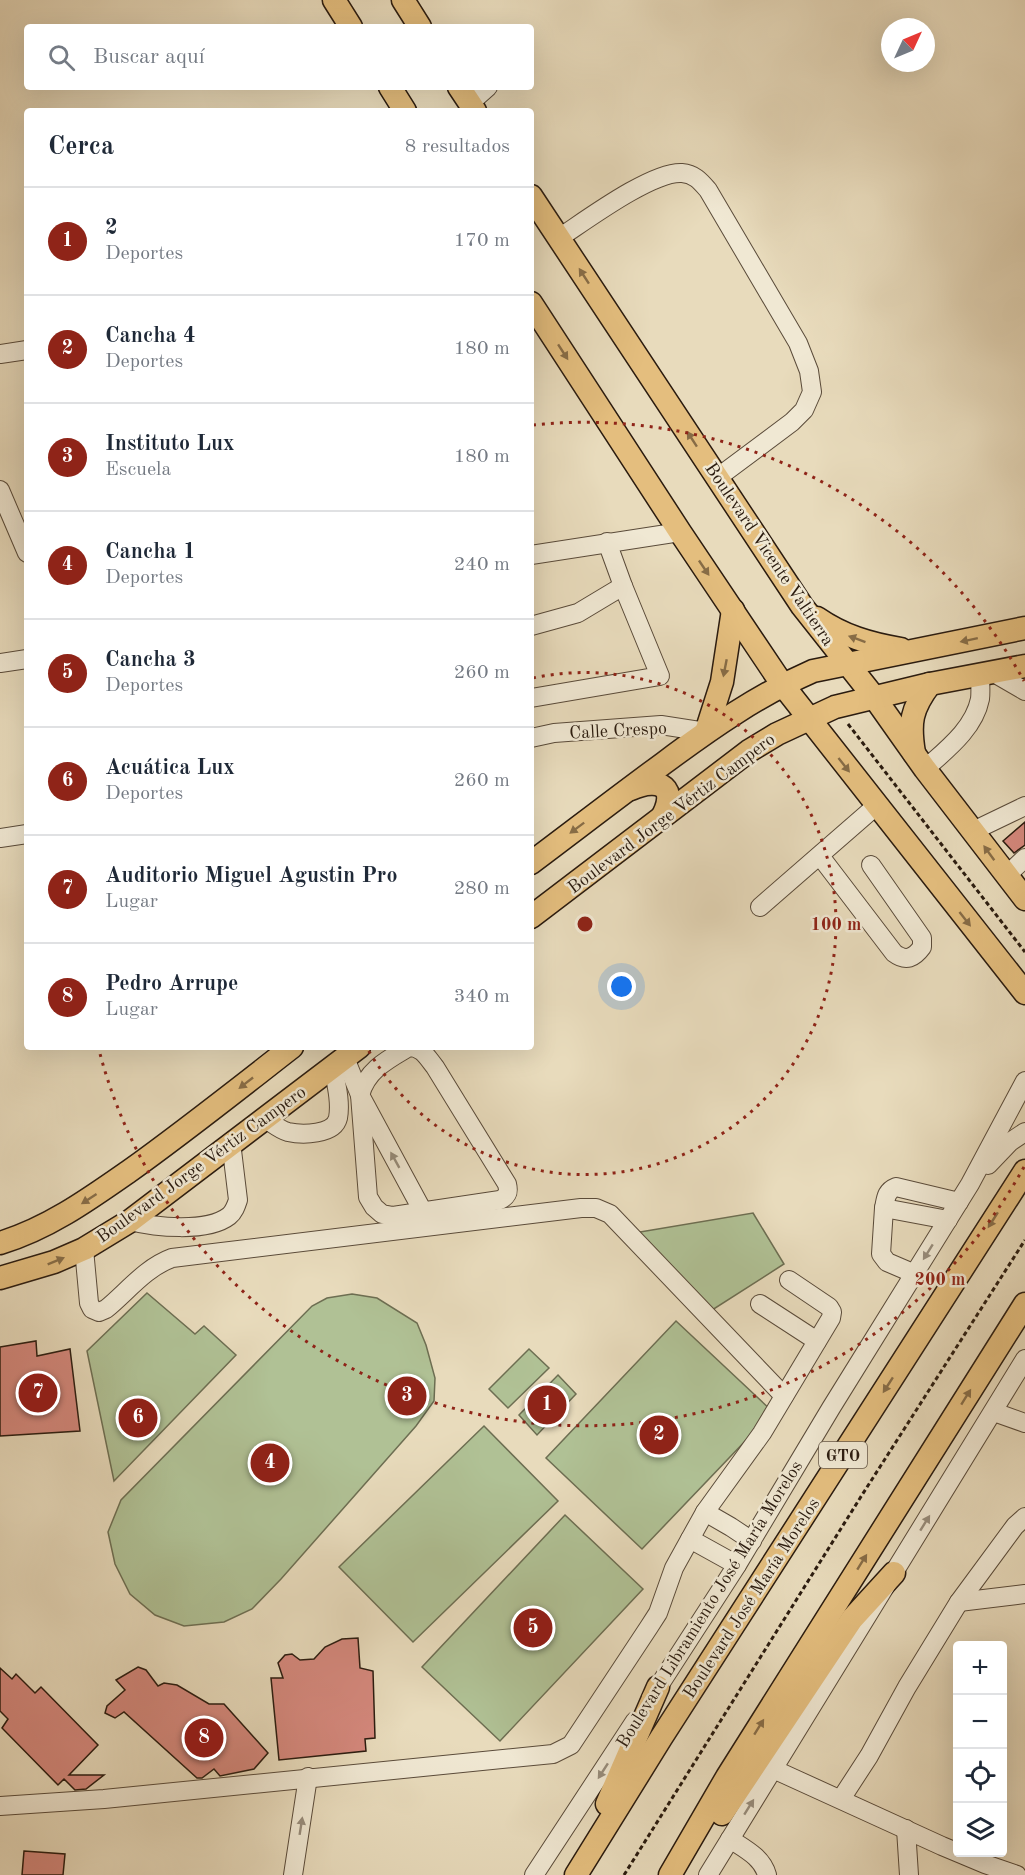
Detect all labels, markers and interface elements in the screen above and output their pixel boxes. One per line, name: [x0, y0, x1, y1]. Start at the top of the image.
north arrow: [881, 18, 935, 72]
search box: [24, 24, 534, 90]
icon: search: [45, 41, 78, 74]
text: Buscar aquí: [93, 46, 205, 68]
text: Cerca: [48, 134, 114, 160]
text: 8 resultados: [405, 137, 510, 157]
text: 2: [105, 217, 118, 239]
text: 1: [62, 231, 73, 251]
text: 170 m: [454, 231, 510, 251]
text: Deportes: [105, 244, 183, 264]
one-way arrow: [578, 269, 590, 285]
text: Cancha 4: [105, 325, 196, 347]
text: 2: [62, 339, 73, 359]
text: 180 m: [454, 339, 510, 359]
one-way arrow: [557, 344, 568, 360]
text: Deportes: [105, 352, 183, 372]
one-way arrow: [686, 431, 697, 447]
text: Instituto Lux: [105, 433, 235, 455]
text: 3: [62, 447, 73, 467]
text: 180 m: [454, 447, 510, 467]
text: Escuela: [105, 460, 171, 480]
street label: Boulevard Vicente Valtierra: [701, 460, 837, 649]
text: Cancha 1: [105, 541, 196, 563]
text: 4: [62, 555, 73, 575]
text: 240 m: [454, 555, 510, 575]
one-way arrow: [698, 560, 709, 576]
text: Deportes: [105, 568, 183, 588]
one-way arrow: [848, 633, 866, 643]
one-way arrow: [960, 636, 979, 645]
text: Cancha 3: [105, 649, 196, 671]
one-way arrow: [720, 658, 729, 677]
text: 5: [62, 663, 73, 683]
text: 260 m: [454, 663, 510, 683]
text: Deportes: [105, 676, 183, 696]
street label: Calle Crespo: [569, 719, 667, 743]
street label: Boulevard Jorge Vértiz Campero: [565, 730, 778, 897]
text: Acuática Lux: [105, 757, 235, 779]
one-way arrow: [838, 758, 850, 773]
text: 6: [62, 771, 73, 791]
text: 260 m: [454, 771, 510, 791]
text: Deportes: [105, 784, 183, 804]
one-way arrow: [569, 822, 585, 834]
one-way arrow: [983, 846, 995, 862]
text: Auditorio Miguel Agustin Pro: [105, 865, 397, 887]
text: 7: [62, 879, 73, 899]
text: 280 m: [454, 879, 510, 899]
text: Lugar: [105, 892, 158, 912]
one-way arrow: [958, 911, 970, 926]
centre of rings: [575, 914, 595, 934]
text: 100 m: [811, 916, 861, 934]
your location: [607, 972, 636, 1001]
text: Pedro Arrupe: [105, 973, 238, 995]
text: 8: [62, 987, 73, 1007]
text: 340 m: [454, 987, 510, 1007]
text: Lugar: [105, 1000, 158, 1020]
one-way arrow: [238, 1076, 253, 1088]
street label: Boulevard Jorge Vértiz Campero: [94, 1083, 310, 1247]
one-way arrow: [390, 1151, 400, 1168]
one-way arrow: [81, 1193, 97, 1204]
one-way arrow: [988, 1212, 999, 1229]
one-way arrow: [923, 1244, 934, 1260]
one-way arrow: [47, 1256, 65, 1265]
text: 200 m: [915, 1271, 965, 1289]
pin: 7: [18, 1370, 57, 1416]
pin: 3: [388, 1374, 426, 1418]
one-way arrow: [882, 1376, 894, 1392]
pin: 1: [528, 1382, 566, 1428]
one-way arrow: [961, 1389, 972, 1405]
pin: 6: [118, 1396, 158, 1440]
pin: 2: [640, 1412, 678, 1458]
pin: 4: [250, 1440, 290, 1486]
road number: GTO: [819, 1442, 867, 1468]
street label: Boulevard Libramiento José María Morelos: [614, 1458, 806, 1751]
street label: Boulevard José María Morelos: [680, 1495, 823, 1702]
one-way arrow: [920, 1515, 931, 1531]
one-way arrow: [857, 1554, 868, 1570]
pin: 5: [514, 1606, 552, 1650]
map controls: [953, 1641, 1007, 1857]
button: +: [953, 1641, 1007, 1695]
button: −: [953, 1695, 1007, 1749]
pin: 8: [184, 1716, 224, 1760]
one-way arrow: [753, 1719, 764, 1735]
button: locate: [953, 1749, 1007, 1803]
one-way arrow: [597, 1763, 608, 1779]
one-way arrow: [744, 1799, 755, 1815]
button: layers: [953, 1803, 1007, 1857]
one-way arrow: [296, 1816, 305, 1835]

